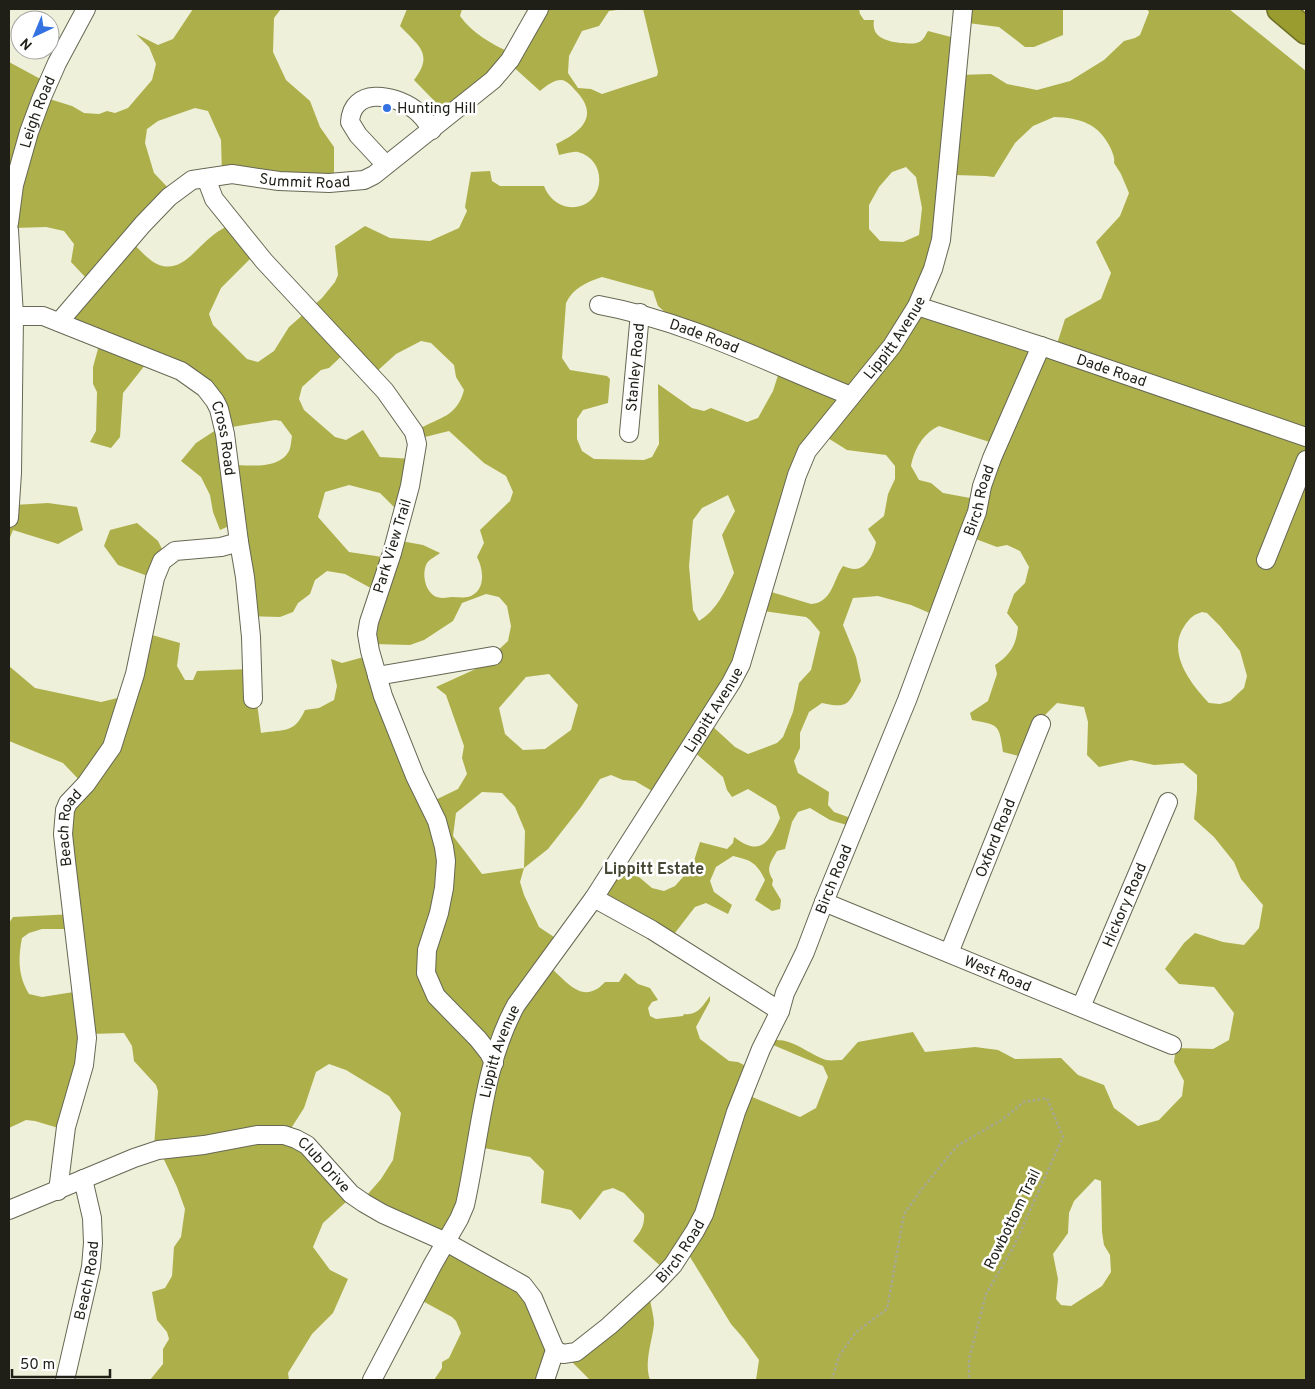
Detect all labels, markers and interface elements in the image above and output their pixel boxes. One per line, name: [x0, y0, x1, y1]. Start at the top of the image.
north arrow: [10, 10, 60, 60]
text: N: [17, 34, 37, 53]
street label: Leigh Road: [17, 74, 61, 151]
place label: Hunting Hill: [397, 100, 476, 119]
marker: Hunting Hill: [381, 102, 393, 114]
street label: Summit Road: [258, 170, 351, 194]
street label: Lippitt Avenue: [861, 294, 931, 384]
street label: Dade Road: [667, 316, 741, 359]
street label: Stanley Road: [623, 322, 650, 413]
street label: Dade Road: [1074, 351, 1149, 393]
street label: Cross Road: [205, 398, 238, 477]
street label: Birch Road: [961, 463, 1000, 539]
street label: Park View Trail: [370, 497, 417, 596]
street label: Lippitt Avenue: [681, 665, 748, 757]
street label: Beach Road: [55, 786, 87, 868]
street label: Oxford Road: [972, 796, 1021, 881]
street label: Birch Road: [812, 842, 858, 917]
district label: Lippitt Estate: [604, 860, 704, 880]
street label: Hickory Road: [1099, 860, 1152, 950]
street label: West Road: [961, 953, 1034, 997]
street label: Lippitt Avenue: [477, 1002, 525, 1100]
street label: Club Drive: [294, 1134, 354, 1198]
street label: Rowbottom Trail: [981, 1167, 1046, 1273]
street label: Birch Road: [653, 1217, 710, 1288]
street label: Beach Road: [71, 1240, 104, 1322]
scale bar: [12, 1346, 110, 1378]
text: 50 m: [20, 1356, 55, 1375]

